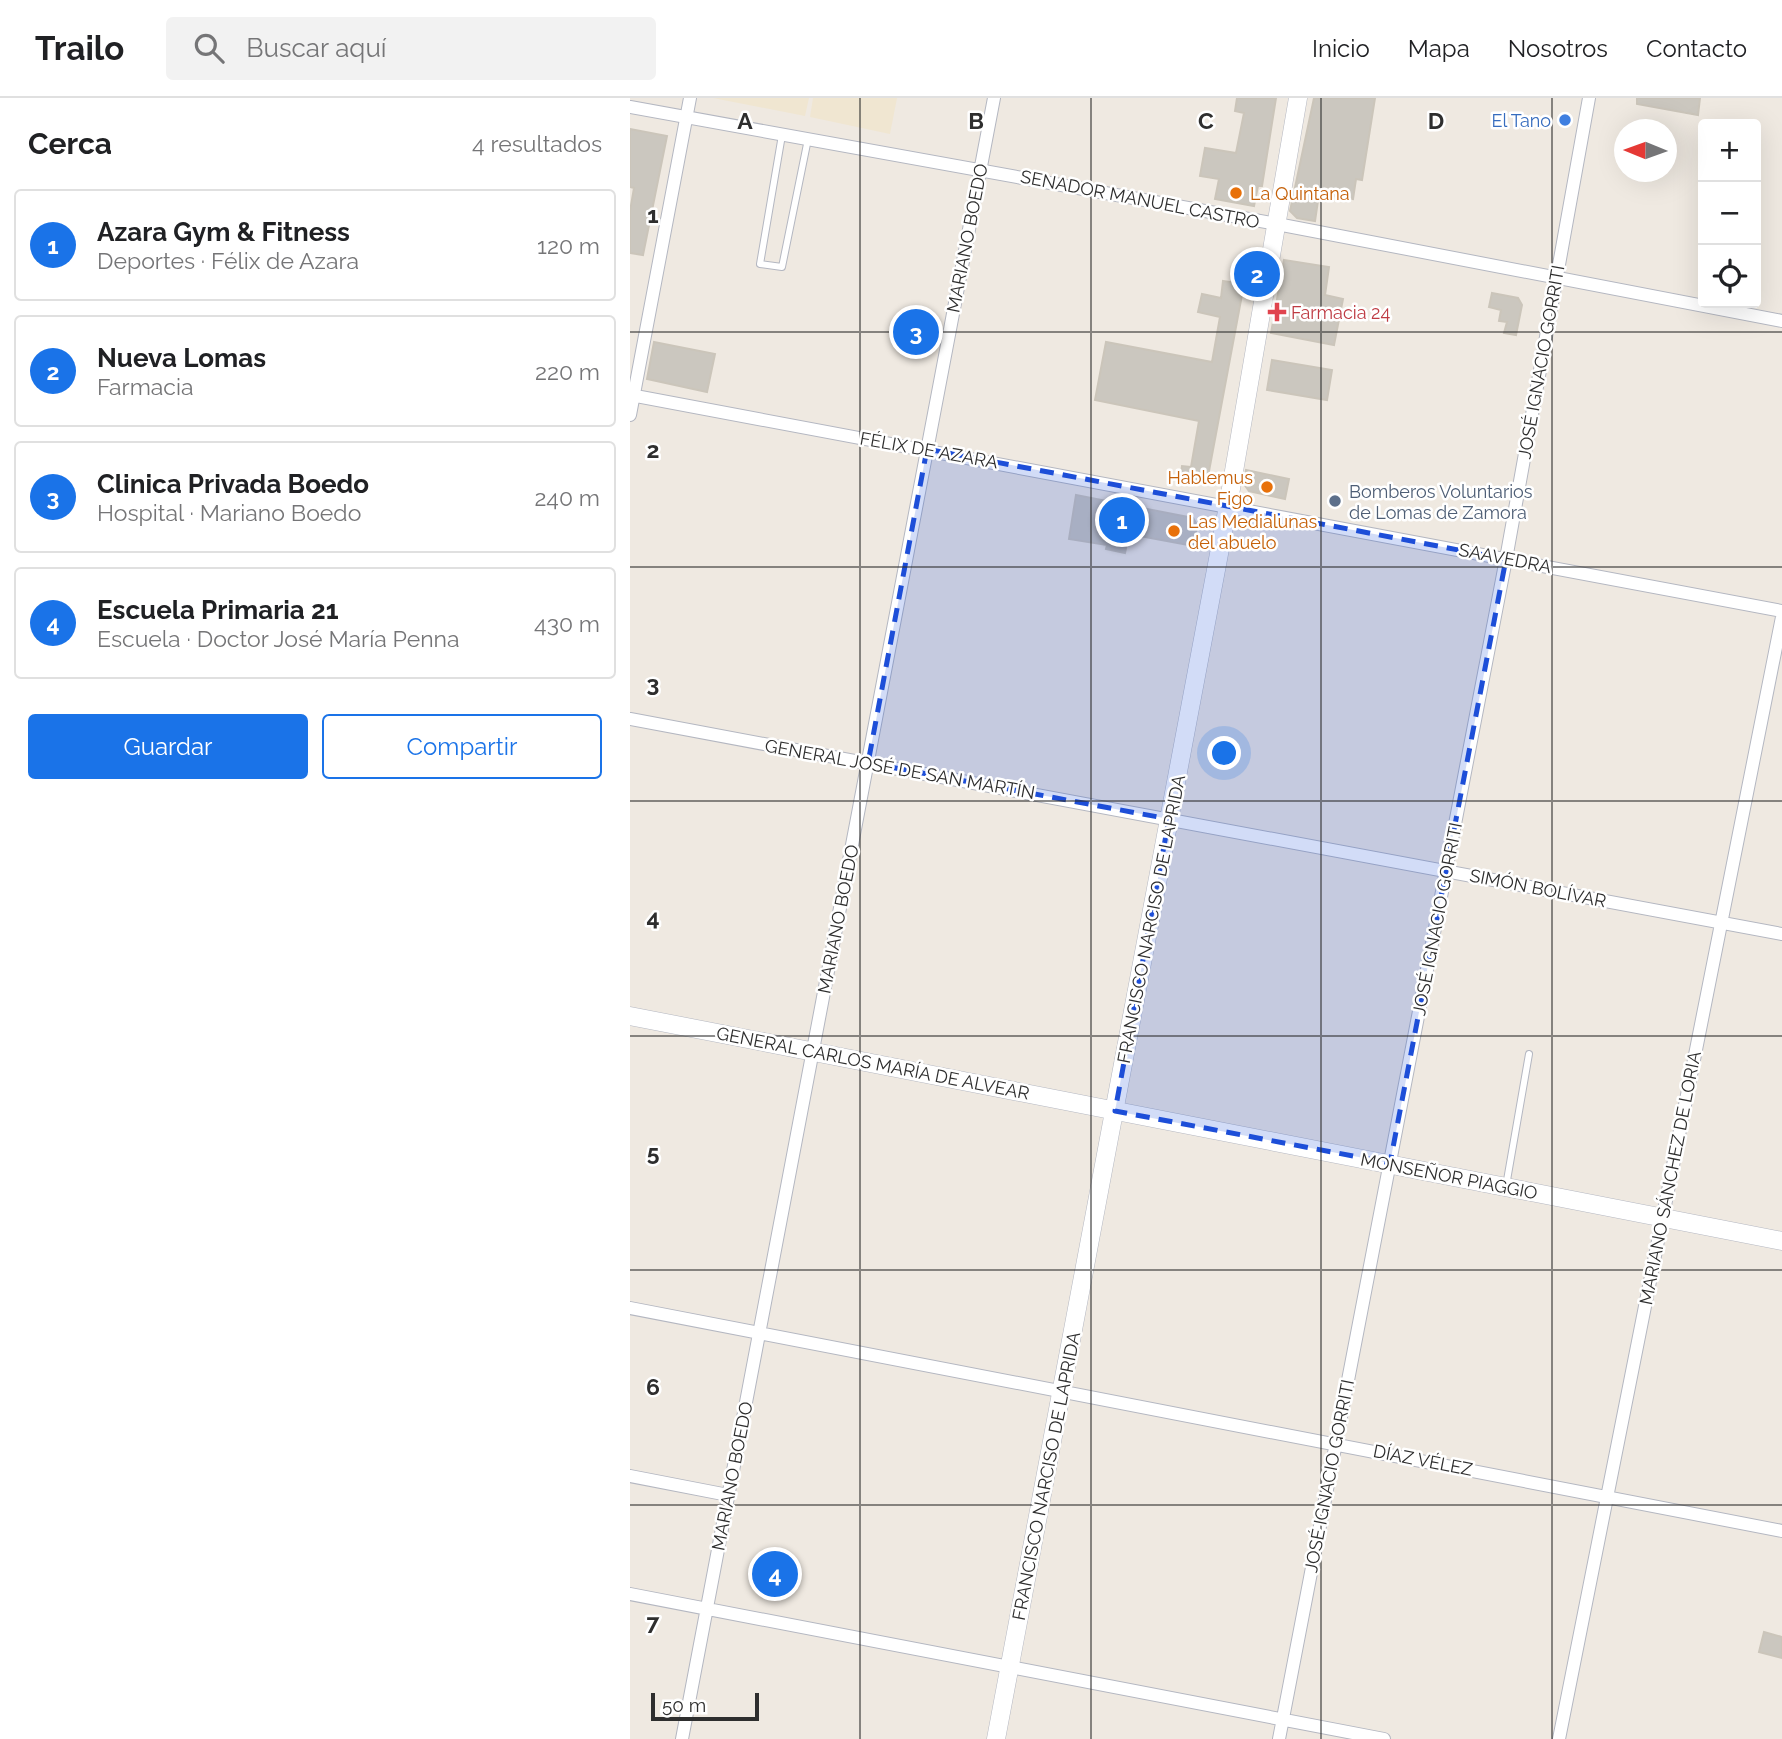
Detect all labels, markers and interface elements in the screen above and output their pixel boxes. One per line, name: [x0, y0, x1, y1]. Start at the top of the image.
search box: [166, 17, 656, 80]
text: Trailo: [35, 29, 124, 68]
icon: search: [190, 29, 228, 67]
text: Buscar aquí: [246, 33, 387, 63]
text: Inicio: [1312, 34, 1370, 63]
text: Mapa: [1408, 34, 1470, 63]
text: Nosotros: [1508, 34, 1608, 63]
text: Contacto: [1646, 34, 1747, 63]
text: A: [737, 107, 753, 134]
text: B: [968, 107, 984, 134]
text: C: [1198, 107, 1214, 134]
text: D: [1428, 107, 1444, 134]
place label: El Tano: [1492, 110, 1551, 131]
marker: El Tano: [1557, 112, 1573, 128]
north arrow: [1614, 119, 1677, 182]
map controls: [1698, 119, 1761, 308]
button: +: [1698, 119, 1761, 182]
text: Cerca: [28, 126, 112, 161]
text: 4 resultados: [472, 130, 602, 157]
street label: MARIANO BOEDO: [942, 162, 992, 314]
street label: SENADOR MANUEL CASTRO: [1019, 166, 1261, 232]
button: −: [1698, 182, 1761, 245]
place label: La Quintana: [1250, 183, 1350, 204]
marker: La Quintana: [1228, 185, 1244, 201]
text: 1: [647, 201, 659, 228]
text: Azara Gym & Fitness: [97, 217, 350, 247]
text: 1: [47, 232, 59, 259]
text: 120 m: [537, 232, 600, 259]
button: locate: [1698, 245, 1761, 308]
text: Deportes · Félix de Azara: [97, 247, 359, 274]
pin: 2: [1234, 248, 1280, 300]
street label: JOSÉ IGNACIO GORRITI: [1513, 263, 1568, 461]
place label: Farmacia 24: [1291, 302, 1390, 323]
marker: Farmacia 24: [1269, 304, 1285, 320]
pin: 3: [893, 306, 939, 358]
text: Nueva Lomas: [97, 343, 266, 373]
text: 2: [47, 358, 59, 385]
text: 220 m: [535, 358, 600, 385]
text: Farmacia: [97, 373, 194, 400]
street label: FÉLIX DE AZARA: [858, 427, 1000, 472]
text: 2: [647, 436, 659, 463]
place label: Hablemus Figo: [1168, 467, 1253, 509]
text: Clinica Privada Boedo: [97, 469, 369, 499]
marker: Hablemus Figo: [1259, 479, 1275, 495]
place label: Bomberos Voluntarios de Lomas de Zamora: [1349, 481, 1533, 523]
text: 3: [47, 484, 59, 511]
text: 240 m: [534, 484, 600, 511]
marker: Bomberos Voluntarios de Lomas de Zamora: [1327, 493, 1343, 509]
pin: 1: [1099, 494, 1145, 546]
text: Hospital · Mariano Boedo: [97, 499, 361, 526]
place label: Las Medialunas del abuelo: [1188, 511, 1318, 553]
marker: Las Medialunas del abuelo: [1166, 523, 1182, 539]
street label: SAAVEDRA: [1457, 539, 1553, 577]
text: Escuela Primaria 21: [97, 595, 339, 625]
text: 4: [46, 610, 60, 637]
text: 430 m: [534, 610, 600, 637]
text: Escuela · Doctor José María Penna: [97, 625, 460, 652]
text: 3: [647, 670, 659, 697]
button: Guardar: [28, 714, 308, 779]
button: Compartir: [322, 714, 602, 779]
street label: GENERAL JOSÉ DE SAN MARTÍN: [763, 734, 1037, 803]
your location: [1207, 736, 1241, 770]
street label: FRANCISCO NARCISO DE LAPRIDA: [1113, 773, 1189, 1065]
street label: JOSÉ IGNACIO GORRITI: [1407, 820, 1466, 1017]
street label: MARIANO BOEDO: [813, 843, 863, 995]
street label: SIMÓN BOLÍVAR: [1468, 863, 1609, 912]
text: 4: [646, 904, 660, 931]
street label: GENERAL CARLOS MARÍA DE ALVEAR: [715, 1021, 1032, 1104]
street label: MARIANO SÁNCHEZ DE LORIA: [1634, 1049, 1705, 1307]
text: 5: [647, 1139, 660, 1166]
street label: MONSEÑOR PIAGGIO: [1359, 1149, 1539, 1203]
street label: FRANCISCO NARCISO DE LAPRIDA: [1008, 1330, 1084, 1622]
text: 6: [646, 1373, 660, 1400]
street label: JOSÉ IGNACIO GORRITI: [1299, 1377, 1358, 1574]
street label: MARIANO BOEDO: [707, 1400, 757, 1552]
street label: DÍAZ VÉLEZ: [1372, 1439, 1475, 1480]
pin: 4: [752, 1548, 798, 1600]
text: 7: [647, 1608, 660, 1635]
scale bar: [651, 1690, 760, 1722]
text: 50 m: [662, 1694, 706, 1716]

